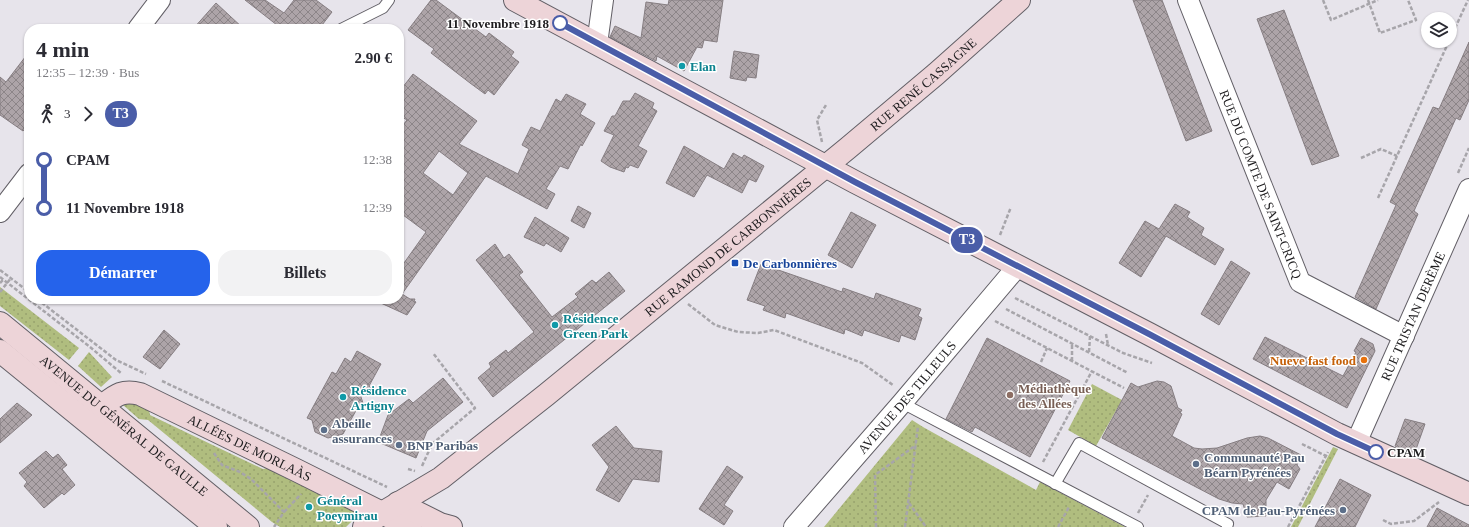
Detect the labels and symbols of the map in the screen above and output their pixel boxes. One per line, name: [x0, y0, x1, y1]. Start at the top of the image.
marker: 11 Novembre 1918: [552, 15, 568, 31]
place label: 11 Novembre 1918: [447, 16, 549, 31]
street label: RUE RENÉ CASSAGNE: [867, 34, 979, 134]
place label: Elan: [690, 59, 717, 74]
marker: Elan: [677, 61, 687, 71]
street label: RUE DU COMTE DE SAINT-CRICQ: [1217, 87, 1306, 281]
street label: RUE RAMOND DE CARBONNIÈRES: [641, 174, 814, 319]
line badge: T3: [949, 227, 985, 253]
street label: RUE TRISTAN DERÈME: [1377, 249, 1448, 383]
place label: De Carbonnières: [743, 256, 837, 271]
marker: De Carbonnières: [730, 258, 740, 268]
place label: Résidence Green Park: [563, 311, 629, 341]
marker: Résidence Green Park: [550, 320, 560, 330]
street label: AVENUE DES TILLEULS: [854, 338, 959, 456]
street label: AVENUE DU GÉNÉRAL DE GAULLE: [37, 352, 211, 499]
place label: Nueve fast food: [1270, 353, 1357, 368]
marker: Nueve fast food: [1359, 355, 1369, 365]
place label: Médiathèque des Allées: [1018, 381, 1091, 411]
place label: Résidence Artigny: [351, 383, 407, 413]
marker: Médiathèque des Allées: [1005, 390, 1015, 400]
marker: Résidence Artigny: [338, 392, 348, 402]
street label: ALLÉES DE MORLAÀS: [185, 411, 314, 484]
place label: Abeille assurances: [332, 416, 392, 446]
marker: Abeille assurances: [319, 425, 329, 435]
place label: BNP Paribas: [407, 438, 478, 453]
marker: BNP Paribas: [394, 440, 404, 450]
marker: CPAM: [1368, 444, 1384, 460]
place label: CPAM: [1387, 445, 1425, 460]
place label: Communauté Pau Béarn Pyrénées: [1204, 450, 1305, 480]
marker: Communauté Pau Béarn Pyrénées: [1191, 459, 1201, 469]
place label: Général Poeymirau: [317, 493, 378, 523]
marker: Général Poeymirau: [304, 502, 314, 512]
place label: CPAM de Pau-Pyrénées: [1202, 503, 1335, 518]
marker: CPAM de Pau-Pyrénées: [1338, 505, 1348, 515]

